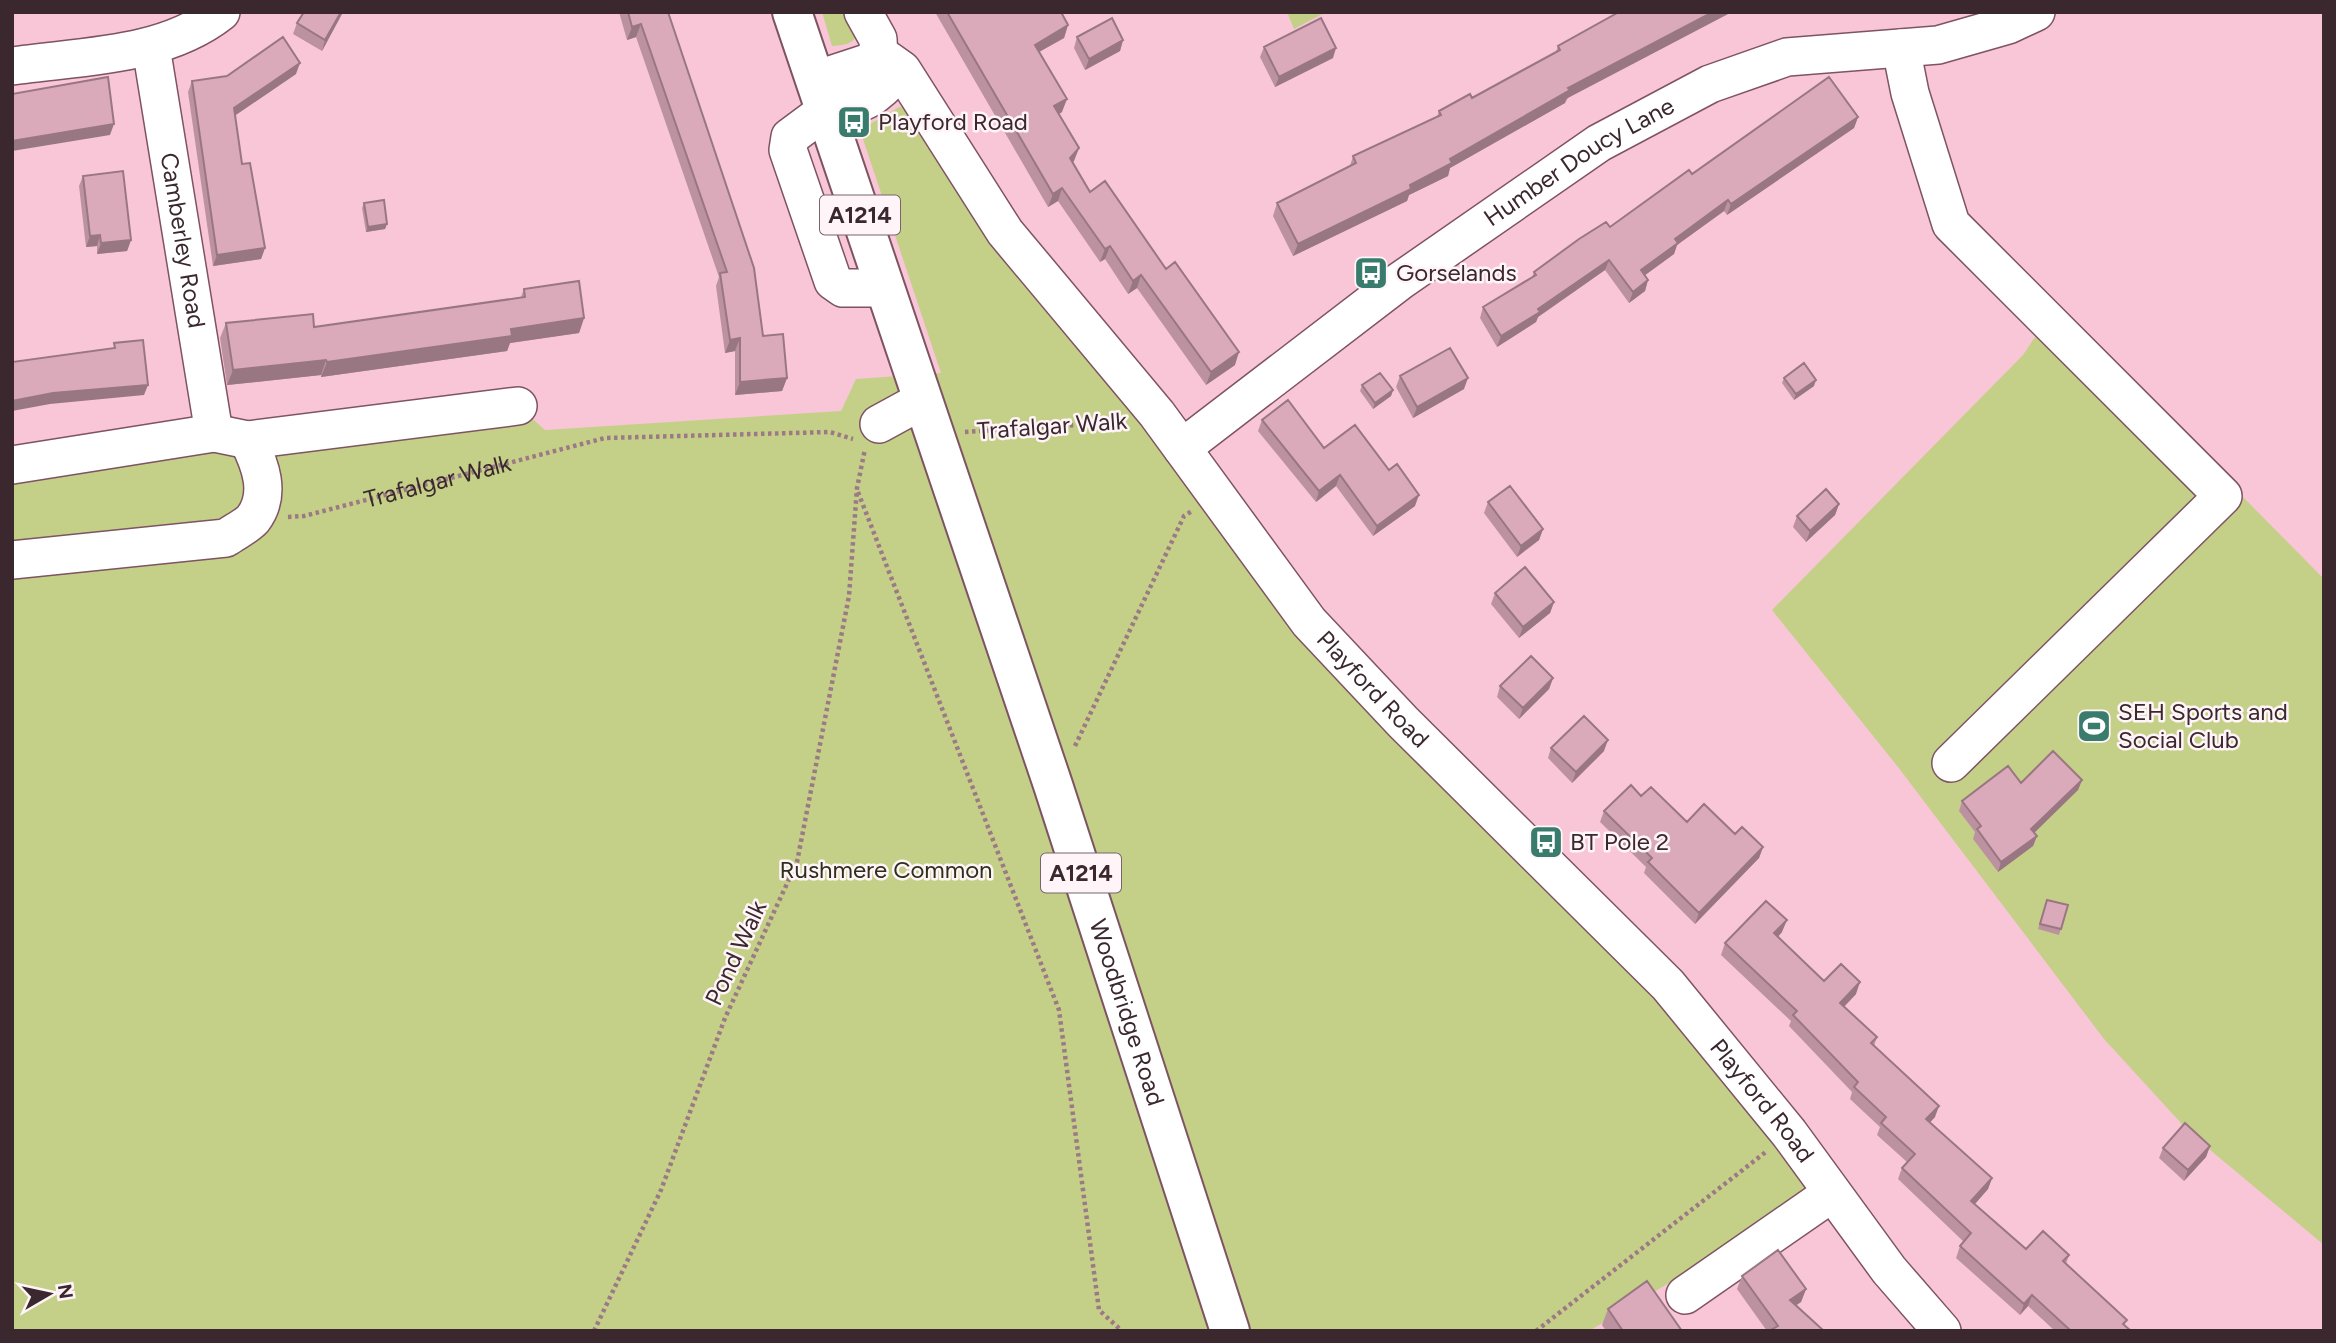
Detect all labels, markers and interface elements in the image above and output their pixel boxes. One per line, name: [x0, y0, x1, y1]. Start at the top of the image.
street label: Humber Doucy Lane: [1478, 91, 1679, 232]
bus stop icon: Playford Road: [835, 103, 873, 141]
place label: Playford Road: [878, 107, 1028, 136]
street label: Camberley Road: [154, 151, 212, 330]
road number: A1214: [820, 196, 900, 234]
bus stop icon: Gorselands: [1352, 254, 1390, 292]
place label: Gorselands: [1396, 258, 1517, 287]
street label: Trafalgar Walk: [976, 406, 1128, 445]
street label: Trafalgar Walk: [361, 448, 514, 514]
street label: Playford Road: [1311, 625, 1435, 753]
place label: SEH Sports and Social Club: [2118, 697, 2288, 754]
sports icon: SEH Sports and Social Club: [2075, 707, 2113, 745]
bus stop icon: BT Pole 2: [1527, 823, 1565, 861]
place label: BT Pole 2: [1570, 827, 1669, 856]
road number: A1214: [1041, 853, 1121, 892]
park label: Rushmere Common: [779, 855, 993, 884]
street label: Pond Walk: [699, 895, 773, 1010]
street label: Woodbridge Road: [1083, 915, 1171, 1109]
street label: Playford Road: [1704, 1033, 1821, 1168]
north arrow: [14, 1259, 84, 1329]
text: N: [53, 1282, 78, 1300]

